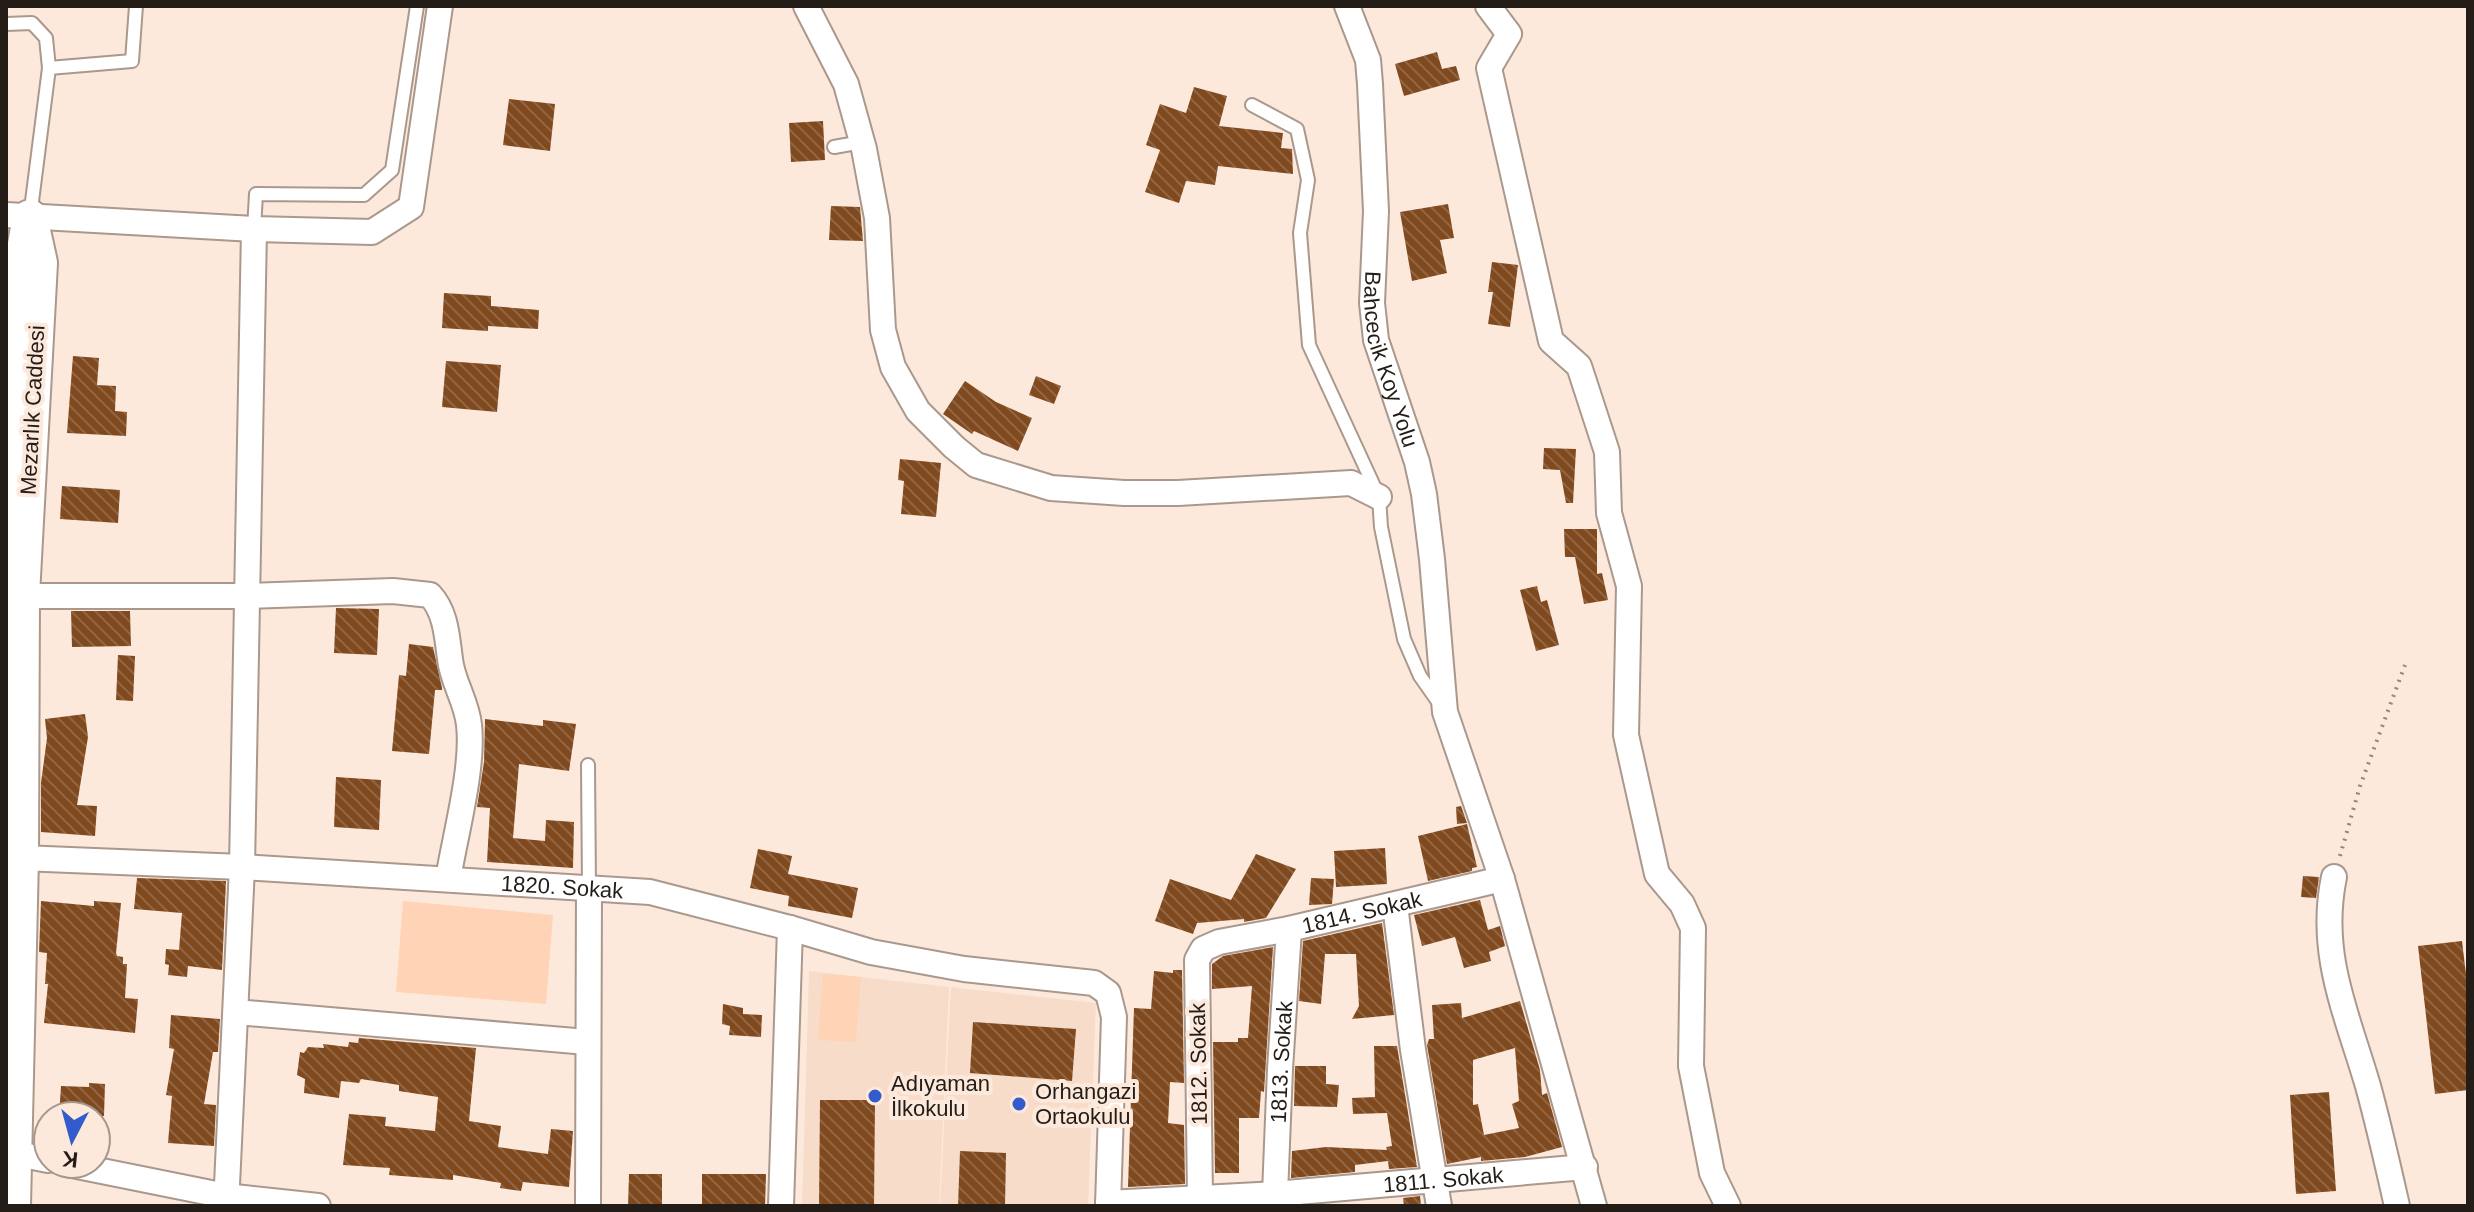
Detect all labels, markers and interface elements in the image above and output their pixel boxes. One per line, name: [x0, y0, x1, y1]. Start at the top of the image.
street label: Bahcecik Koy Yolu: [1359, 271, 1423, 450]
street label: Mezarlık Caddesi: [16, 325, 49, 496]
street label: 1820. Sokak: [500, 871, 625, 903]
street label: 1814. Sokak: [1299, 886, 1425, 939]
street label: 1813. Sokak: [1266, 999, 1297, 1124]
street label: 1812. Sokak: [1185, 1002, 1212, 1125]
place label: Adıyaman İlkokulu: [891, 1071, 990, 1121]
place label: Orhangazi Ortaokulu: [1035, 1079, 1137, 1129]
marker: Adıyaman İlkokulu: [866, 1087, 884, 1105]
marker: Orhangazi Ortaokulu: [1010, 1095, 1028, 1113]
north arrow: [32, 1100, 112, 1180]
text: K: [61, 1146, 79, 1173]
street label: 1811. Sokak: [1382, 1162, 1505, 1198]

